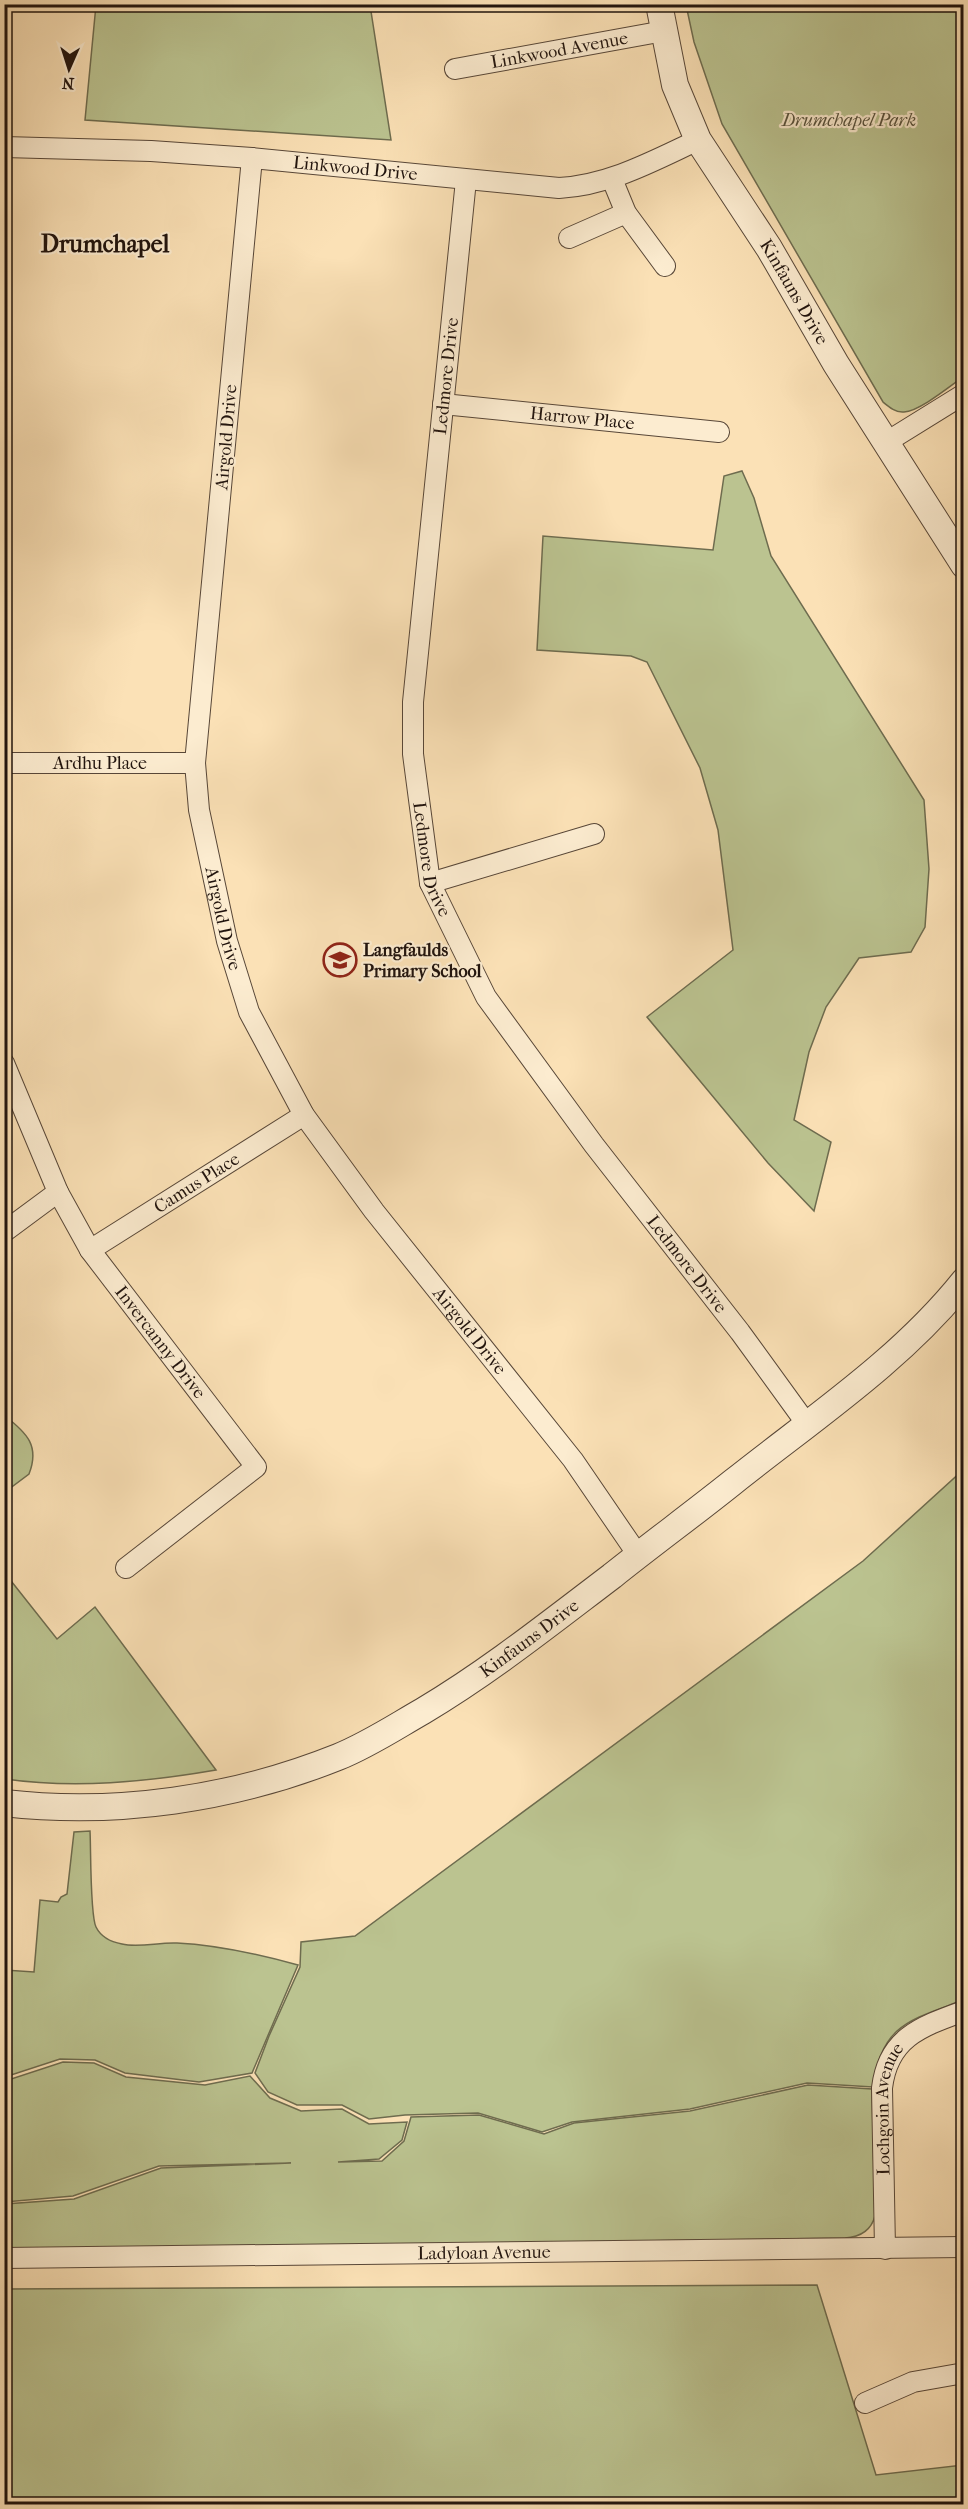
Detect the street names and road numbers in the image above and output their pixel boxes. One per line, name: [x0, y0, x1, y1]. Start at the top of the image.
street label: Linkwood Avenue: [489, 28, 630, 73]
street label: Linkwood Drive: [292, 152, 418, 185]
street label: Kinfauns Drive: [755, 235, 833, 349]
street label: Ledmore Drive: [430, 316, 463, 436]
street label: Airgold Drive: [211, 383, 242, 492]
street label: Harrow Place: [529, 403, 636, 434]
street label: Ardhu Place: [52, 753, 147, 774]
street label: Ledmore Drive: [408, 801, 455, 920]
street label: Airgold Drive: [200, 864, 245, 973]
street label: Camus Place: [150, 1148, 244, 1218]
street label: Ledmore Drive: [642, 1211, 731, 1317]
street label: Invercanny Drive: [110, 1282, 210, 1403]
street label: Airgold Drive: [427, 1282, 511, 1379]
street label: Kinfauns Drive: [476, 1595, 583, 1682]
street label: Lochgoin Avenue: [872, 2039, 908, 2175]
street label: Ladyloan Avenue: [417, 2242, 551, 2264]

